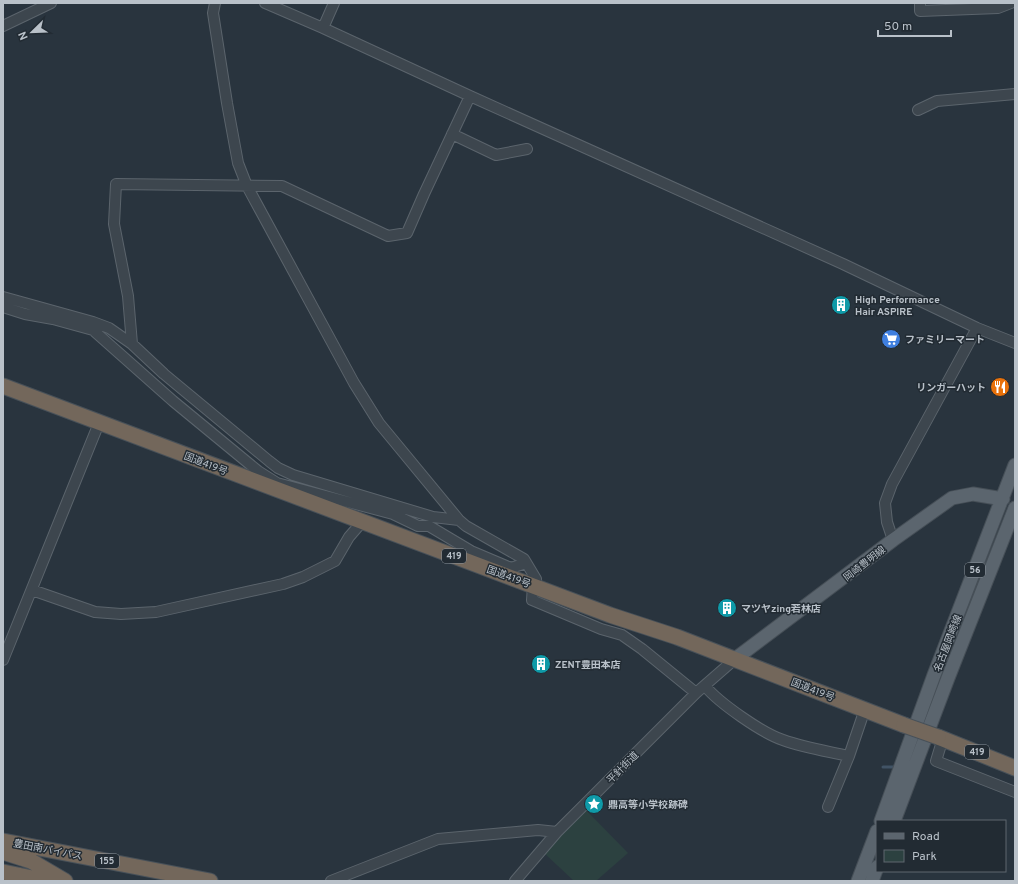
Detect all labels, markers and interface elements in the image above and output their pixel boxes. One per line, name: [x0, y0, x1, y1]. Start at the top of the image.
north arrow: [12, 12, 52, 52]
scale bar: [878, 12, 951, 38]
text: 50 m: [884, 19, 912, 35]
text: N: [16, 29, 32, 42]
building icon: High Performance Hair ASPIRE: [830, 294, 852, 316]
place label: High Performance Hair ASPIRE: [855, 294, 940, 319]
supermarket icon: ファミリーマート: [880, 328, 902, 350]
place label: ファミリーマート: [905, 334, 985, 347]
restaurant icon: リンガーハット: [989, 376, 1011, 398]
place label: リンガーハット: [916, 382, 986, 395]
street label: 国道419号: [182, 450, 229, 479]
street label: 岡崎豊明線: [841, 544, 889, 585]
road number: 419: [442, 549, 466, 563]
street label: 国道419号: [485, 563, 532, 591]
road number: 56: [965, 563, 985, 577]
building icon: マツヤzing若林店: [716, 597, 738, 619]
place label: マツヤzing若林店: [741, 603, 821, 616]
street label: 名古屋岡崎線: [932, 613, 965, 674]
building icon: ZENT豊田本店: [530, 653, 552, 675]
place label: ZENT豊田本店: [555, 659, 621, 672]
street label: 国道419号: [789, 676, 836, 705]
road number: 419: [965, 745, 989, 759]
street label: 平針街道: [604, 749, 642, 787]
place icon: 鼎高等小学校跡碑: [583, 793, 605, 815]
place label: 鼎高等小学校跡碑: [608, 799, 688, 812]
legend: [876, 820, 1006, 872]
text: Road: [912, 829, 940, 845]
street label: 豊田南バイパス: [12, 837, 83, 864]
text: Park: [912, 849, 937, 865]
road number: 155: [95, 854, 119, 868]

